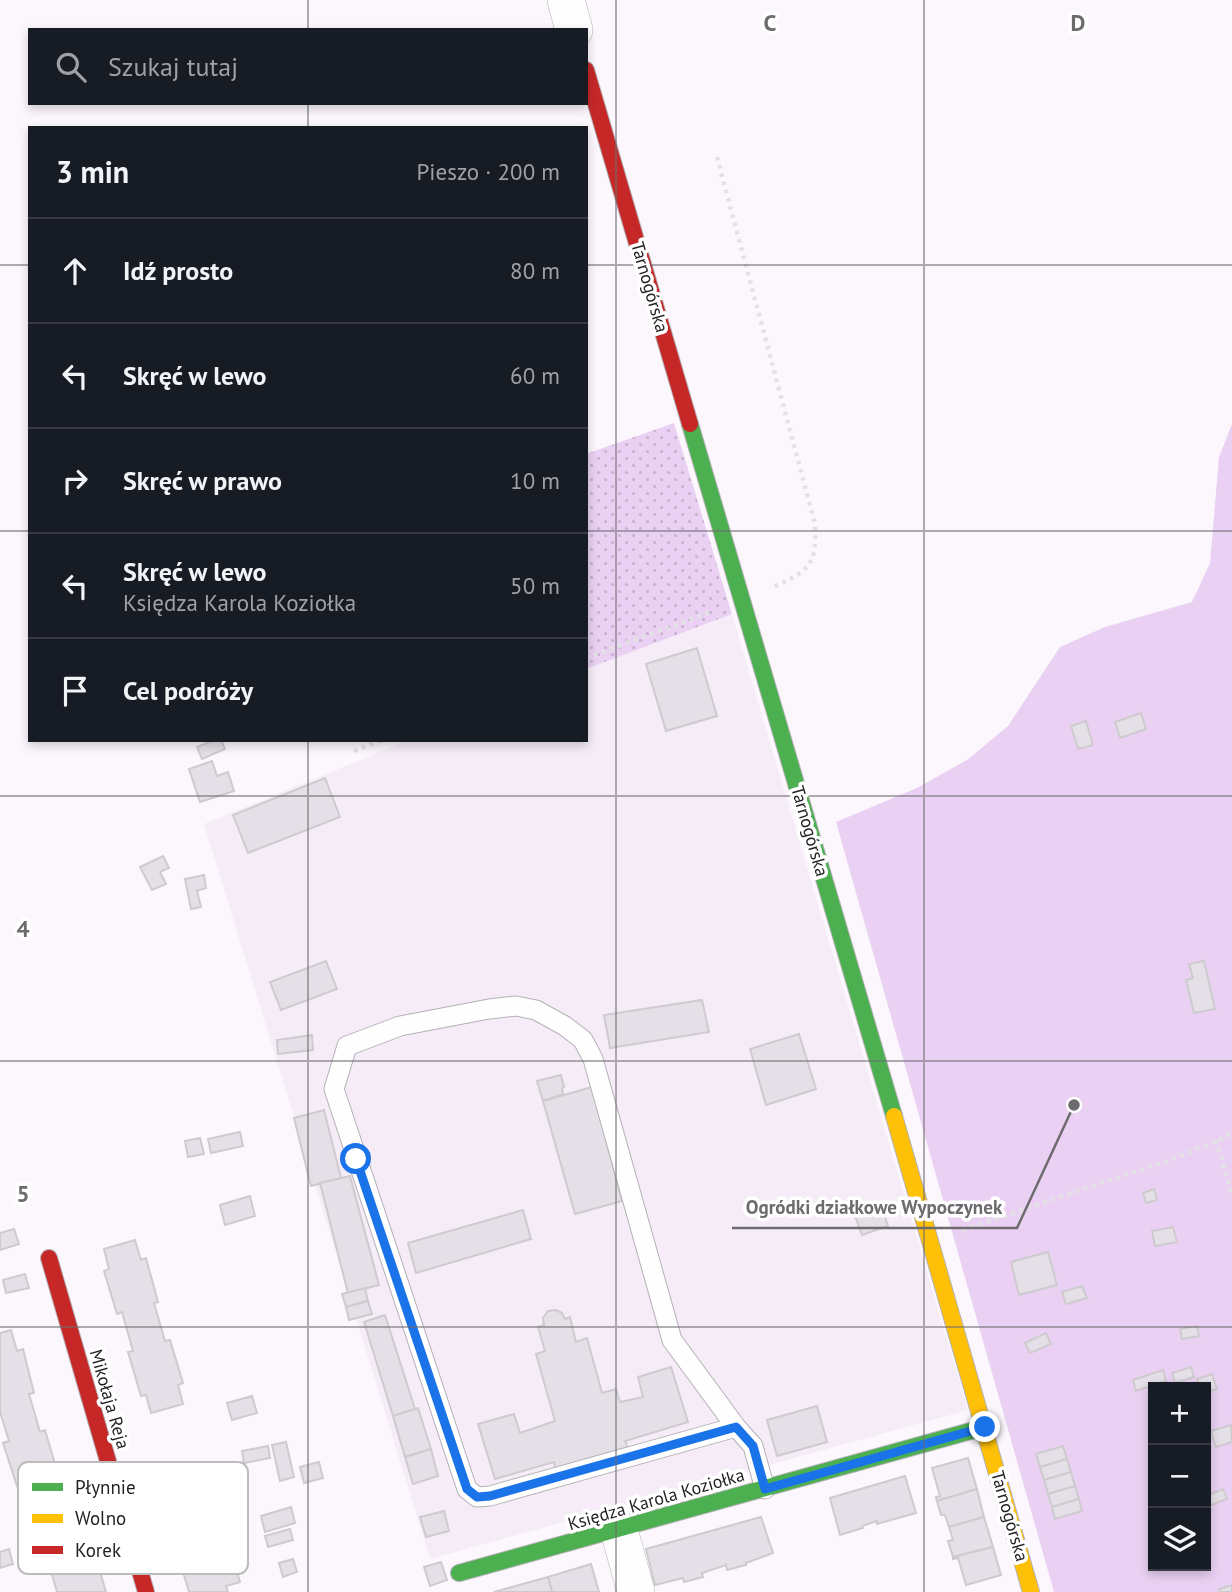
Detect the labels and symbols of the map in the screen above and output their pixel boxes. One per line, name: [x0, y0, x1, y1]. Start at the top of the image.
text: C: [764, 8, 777, 37]
text: D: [1071, 8, 1085, 37]
street label: Tarnogórska: [626, 239, 674, 335]
street label: Tarnogórska: [786, 783, 834, 879]
text: 4: [16, 914, 30, 943]
route start: [340, 1143, 371, 1174]
text: 5: [16, 1179, 30, 1208]
callout: Ogródki działkowe Wypoczynek: [732, 1188, 1017, 1228]
text: Ogródki działkowe Wypoczynek: [746, 1195, 1003, 1219]
street label: Mikołaja Reja: [85, 1347, 135, 1451]
route end: [969, 1411, 1000, 1442]
legend: [18, 1462, 248, 1574]
street label: Księdza Karola Koziołka: [565, 1463, 747, 1535]
street label: Tarnogórska: [986, 1468, 1034, 1564]
text: Płynnie: [75, 1475, 136, 1499]
text: Wolno: [75, 1506, 126, 1530]
text: Korek: [75, 1538, 121, 1562]

